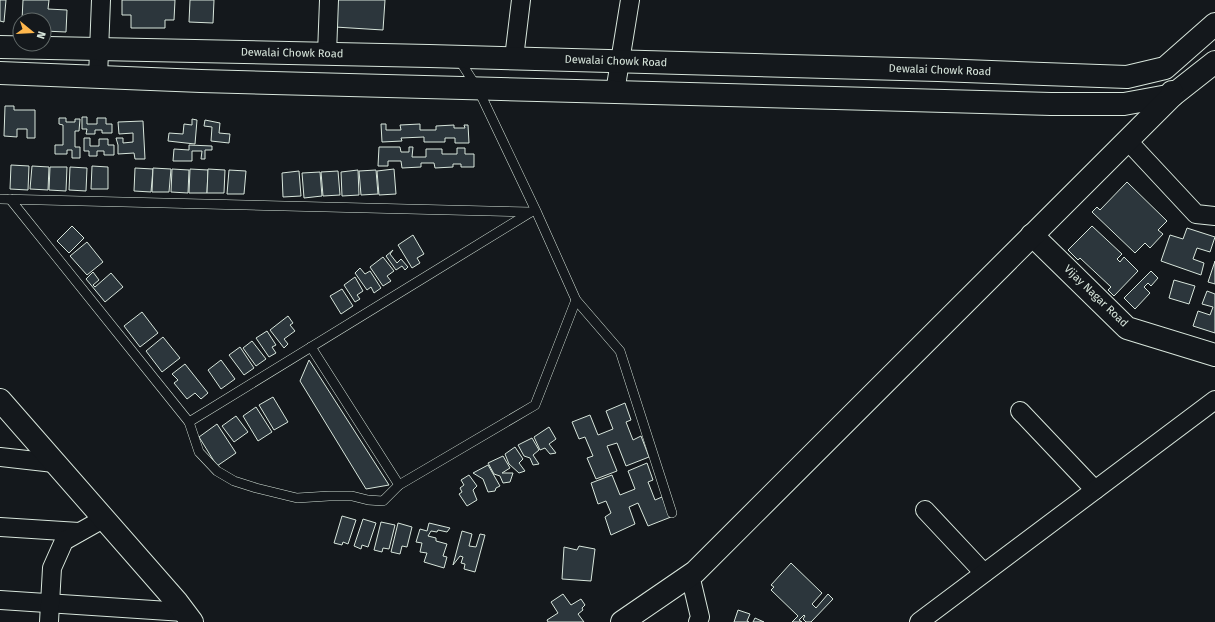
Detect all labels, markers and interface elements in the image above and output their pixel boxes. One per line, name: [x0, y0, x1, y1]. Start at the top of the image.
north arrow: [12, 12, 52, 52]
text: N: [34, 29, 48, 40]
street label: Dewalai Chowk Road: [241, 46, 343, 60]
street label: Dewalai Chowk Road: [564, 53, 668, 69]
street label: Dewalai Chowk Road: [888, 62, 992, 78]
street label: Vijay Nagar Road: [1061, 262, 1131, 330]

